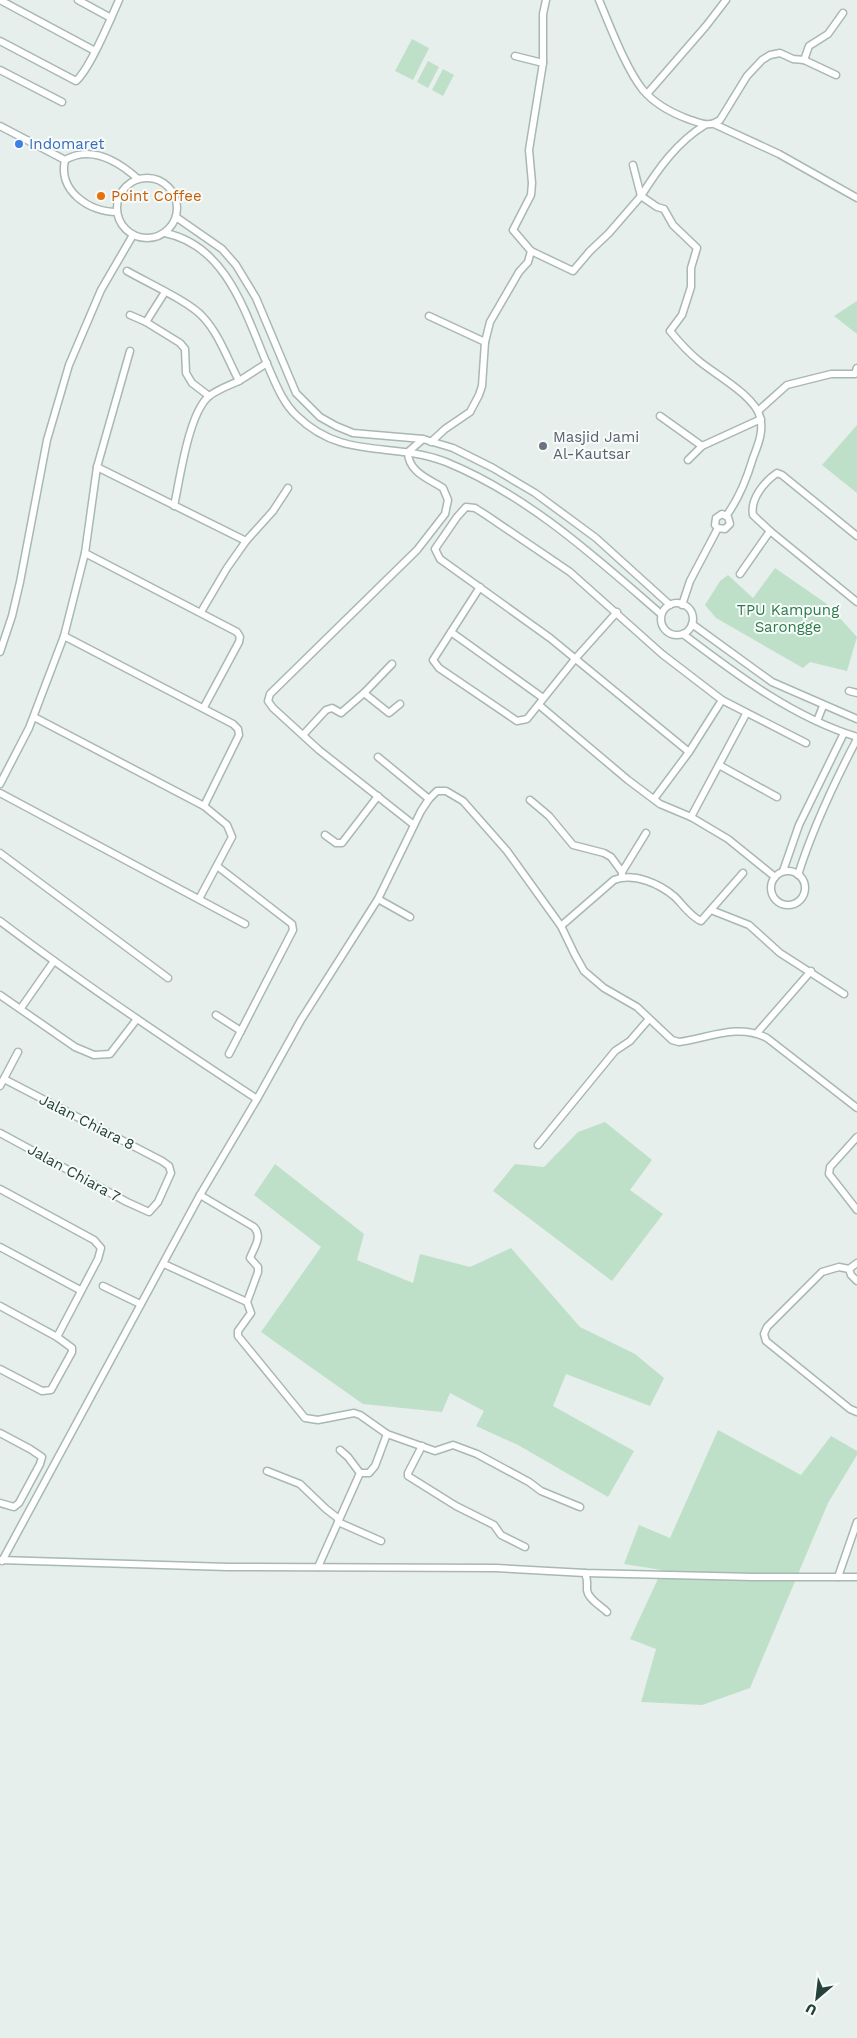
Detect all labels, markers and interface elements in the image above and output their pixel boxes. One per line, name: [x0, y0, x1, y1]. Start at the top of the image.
place label: Indomaret: [29, 135, 105, 153]
marker: Indomaret: [13, 138, 25, 150]
place label: Point Coffee: [111, 187, 202, 205]
marker: Point Coffee: [95, 190, 107, 202]
place label: Masjid Jami Al-Kautsar: [553, 428, 639, 463]
marker: Masjid Jami Al-Kautsar: [537, 440, 549, 452]
park label: TPU Kampung Sarongge: [737, 601, 839, 636]
street label: Jalan Chiara 8: [36, 1090, 138, 1154]
street label: Jalan Chiara 7: [24, 1140, 124, 1206]
north arrow: [792, 1973, 842, 2023]
text: U: [803, 2000, 819, 2019]

